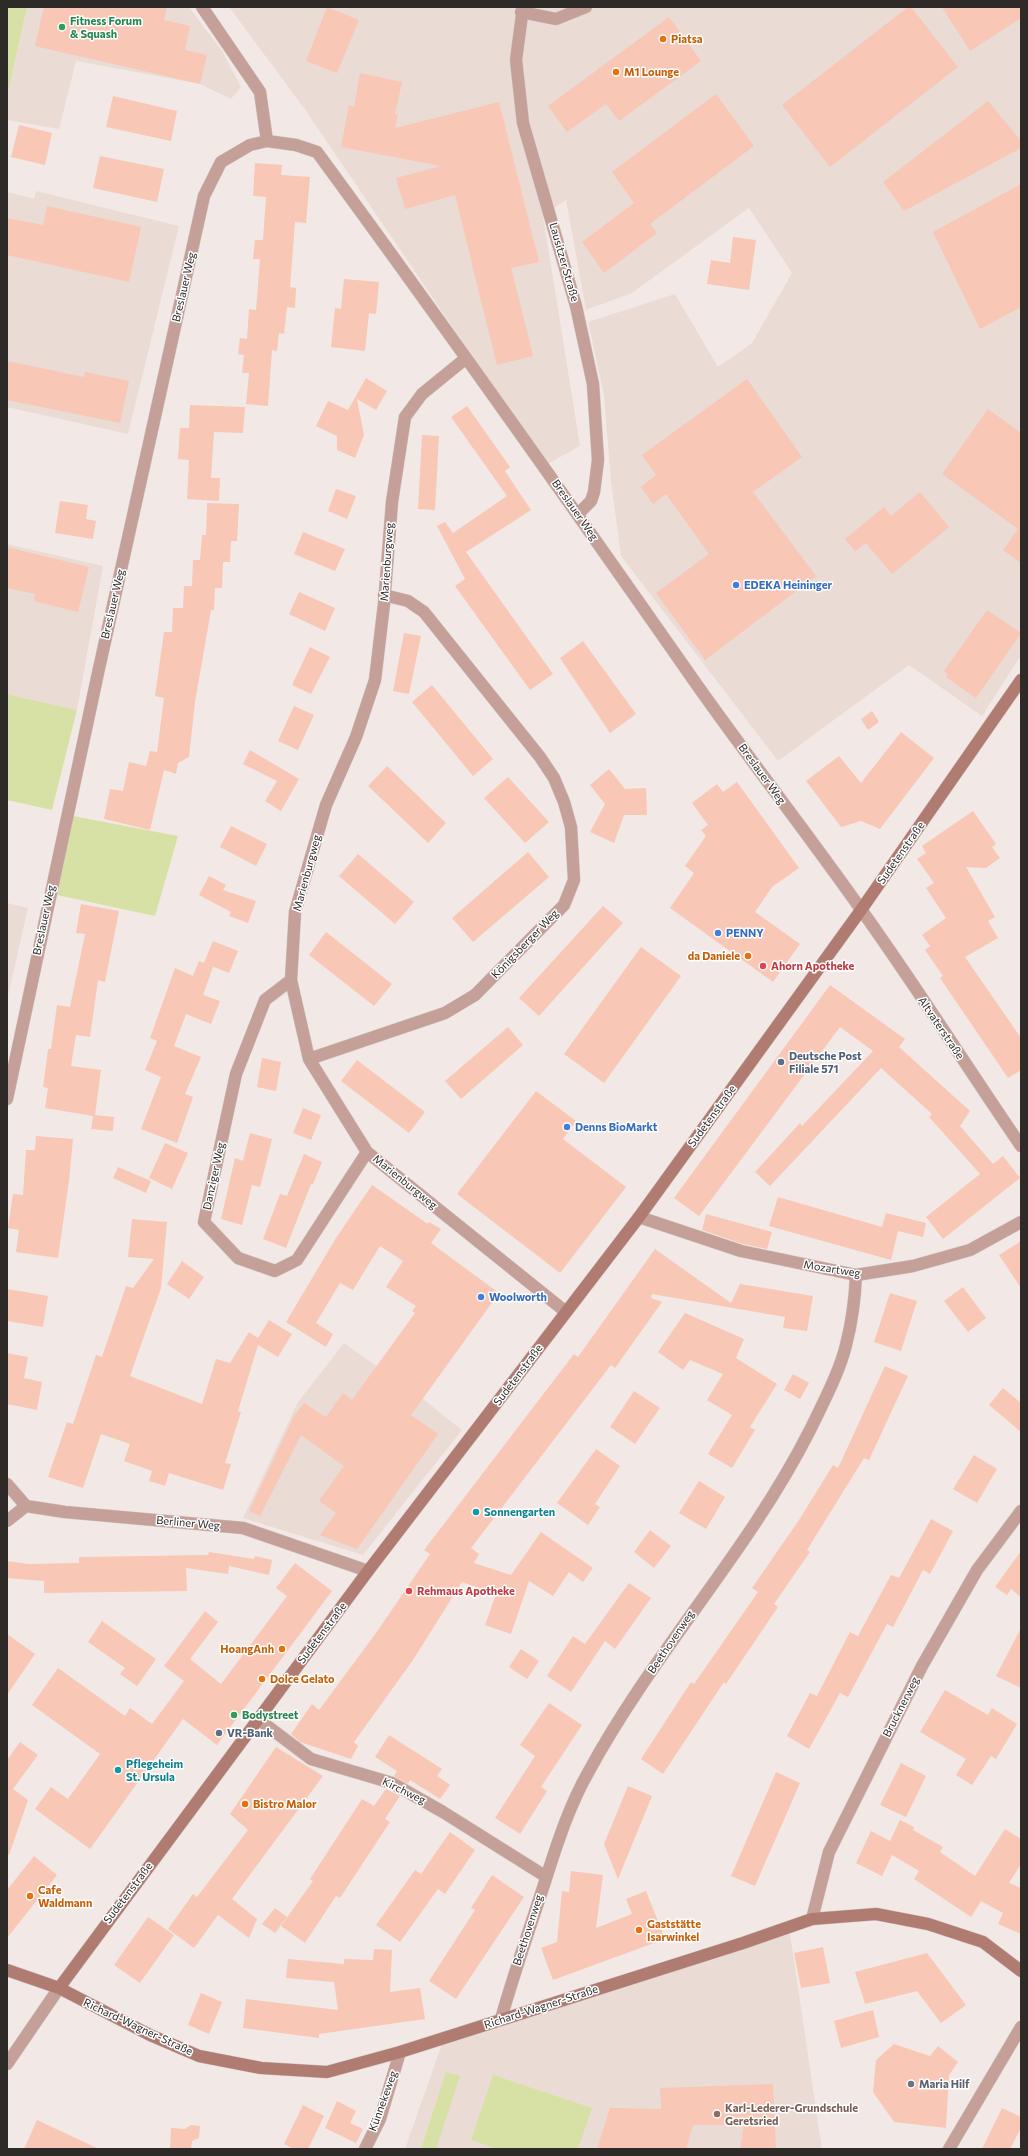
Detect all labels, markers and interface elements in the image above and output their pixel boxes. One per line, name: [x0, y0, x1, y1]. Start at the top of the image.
place label: Fitness Forum & Squash: [70, 14, 142, 40]
marker: Fitness Forum & Squash: [57, 22, 67, 32]
place label: Piatsa: [671, 32, 703, 46]
marker: Piatsa: [658, 34, 668, 44]
place label: M1 Lounge: [624, 65, 679, 79]
marker: M1 Lounge: [611, 67, 621, 77]
street label: Lausitzer Straße: [546, 221, 582, 303]
street label: Breslauer Weg: [170, 251, 198, 323]
street label: Breslauer Weg: [549, 477, 601, 543]
street label: Marienburgweg: [378, 522, 396, 602]
street label: Breslauer Weg: [99, 568, 127, 640]
place label: EDEKA Heininger: [744, 578, 832, 592]
marker: EDEKA Heininger: [731, 580, 741, 590]
street label: Breslauer Weg: [736, 741, 788, 807]
street label: Sudetenstraße: [875, 819, 927, 887]
street label: Marienburgweg: [290, 833, 324, 913]
street label: Breslauer Weg: [30, 884, 58, 956]
street label: Königsberger Weg: [489, 907, 561, 981]
place label: PENNY: [726, 926, 764, 940]
marker: PENNY: [713, 928, 723, 938]
place label: da Daniele: [688, 949, 740, 963]
marker: da Daniele: [743, 951, 753, 961]
place label: Ahorn Apotheke: [771, 959, 854, 973]
marker: Ahorn Apotheke: [758, 961, 768, 971]
street label: Altvaterstraße: [915, 994, 967, 1062]
place label: Deutsche Post Filiale 571: [789, 1049, 862, 1075]
marker: Deutsche Post Filiale 571: [776, 1057, 786, 1067]
street label: Sudetenstraße: [685, 1083, 739, 1149]
place label: Denns BioMarkt: [575, 1120, 658, 1134]
marker: Denns BioMarkt: [562, 1122, 572, 1132]
street label: Danziger Weg: [200, 1141, 228, 1211]
street label: Marienburgweg: [370, 1152, 440, 1212]
street label: Mozartweg: [803, 1258, 861, 1280]
place label: Woolworth: [489, 1290, 547, 1304]
marker: Woolworth: [476, 1292, 486, 1302]
street label: Sudetenstraße: [491, 1342, 545, 1408]
place label: Sonnengarten: [484, 1505, 555, 1519]
marker: Sonnengarten: [471, 1507, 481, 1517]
street label: Berliner Weg: [156, 1514, 220, 1532]
place label: Rehmaus Apotheke: [417, 1584, 515, 1598]
marker: Rehmaus Apotheke: [404, 1586, 414, 1596]
street label: Sudetenstraße: [295, 1600, 349, 1666]
street label: Beethovenweg: [645, 1608, 697, 1676]
place label: HoangAnh: [220, 1642, 274, 1656]
marker: HoangAnh: [277, 1644, 287, 1654]
place label: Dolce Gelato: [270, 1672, 335, 1686]
marker: Dolce Gelato: [257, 1674, 267, 1684]
street label: Brucknerweg: [880, 1675, 922, 1739]
place label: Bodystreet: [242, 1708, 298, 1722]
marker: Bodystreet: [229, 1710, 239, 1720]
place label: VR-Bank: [227, 1726, 273, 1740]
marker: VR-Bank: [214, 1728, 224, 1738]
place label: Pflegeheim St. Ursula: [126, 1757, 183, 1783]
marker: Pflegeheim St. Ursula: [113, 1765, 123, 1775]
street label: Kirchweg: [380, 1775, 428, 1807]
place label: Bistro Malor: [253, 1797, 317, 1811]
marker: Bistro Malor: [240, 1799, 250, 1809]
street label: Sudetenstraße: [101, 1860, 155, 1926]
place label: Cafe Waldmann: [38, 1883, 92, 1909]
marker: Cafe Waldmann: [25, 1891, 35, 1901]
street label: Beethovenweg: [510, 1893, 546, 1967]
place label: Gaststätte Isarwinkel: [647, 1917, 701, 1943]
marker: Gaststätte Isarwinkel: [634, 1925, 644, 1935]
street label: Richard-Wagner-Straße: [482, 1982, 600, 2032]
street label: Richard-Wagner-Straße: [81, 1996, 195, 2058]
street label: Künnekeweg: [366, 2069, 400, 2133]
place label: Maria Hilf: [919, 2077, 970, 2091]
marker: Maria Hilf: [906, 2079, 916, 2089]
place label: Karl-Lederer-Grundschule Geretsried: [725, 2101, 858, 2127]
marker: Karl-Lederer-Grundschule Geretsried: [712, 2109, 722, 2119]

